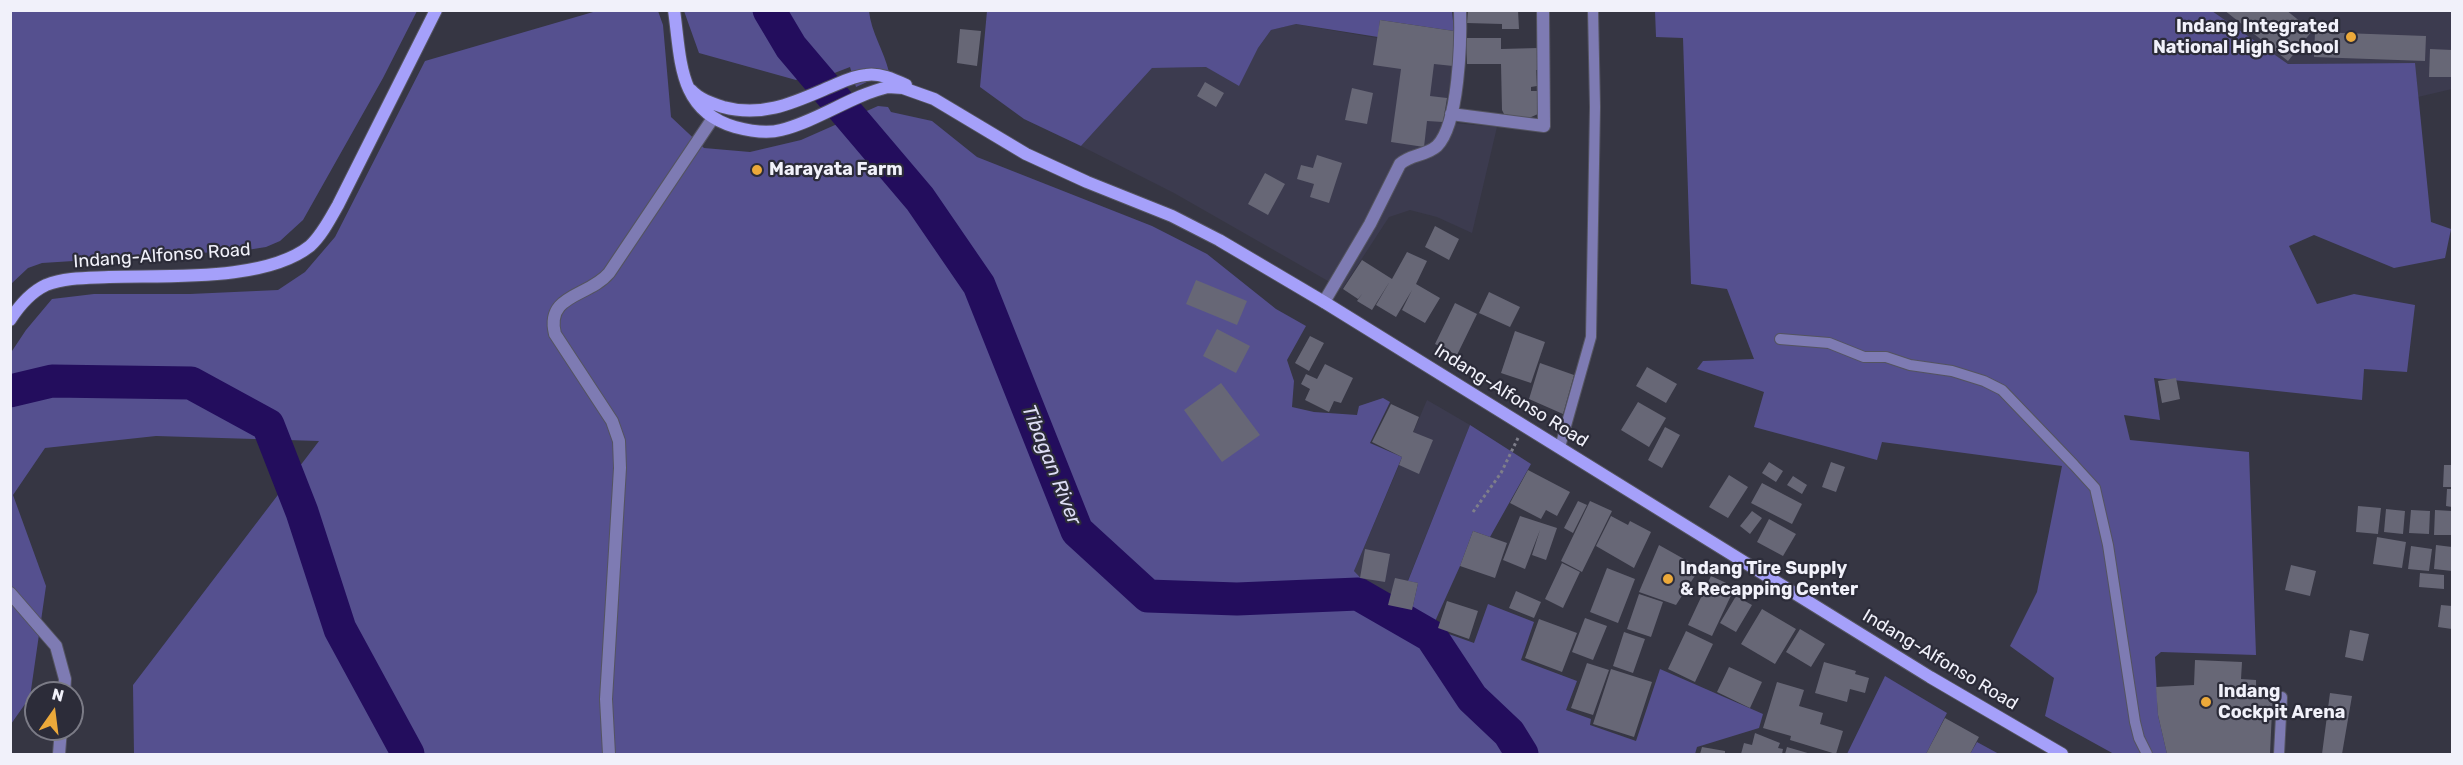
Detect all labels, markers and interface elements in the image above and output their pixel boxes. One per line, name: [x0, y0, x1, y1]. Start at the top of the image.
place label: Indang Integrated National High School: [2153, 16, 2339, 58]
marker: Indang Integrated National High School: [2344, 30, 2358, 44]
place label: Marayata Farm: [769, 159, 903, 181]
marker: Marayata Farm: [750, 163, 764, 177]
street label: Indang-Alfonso Road: [73, 239, 251, 273]
street label: Indang-Alfonso Road: [1430, 340, 1592, 452]
water label: Tibagan River: [1016, 401, 1086, 529]
place label: Indang Tire Supply & Recapping Center: [1680, 558, 1858, 600]
marker: Indang Tire Supply & Recapping Center: [1661, 572, 1675, 586]
street label: Indang-Alfonso Road: [1858, 605, 2022, 715]
north arrow: [24, 681, 84, 741]
place label: Indang Cockpit Arena: [2218, 681, 2345, 724]
text: N: [50, 684, 66, 706]
marker: Indang Cockpit Arena: [2199, 695, 2213, 709]

